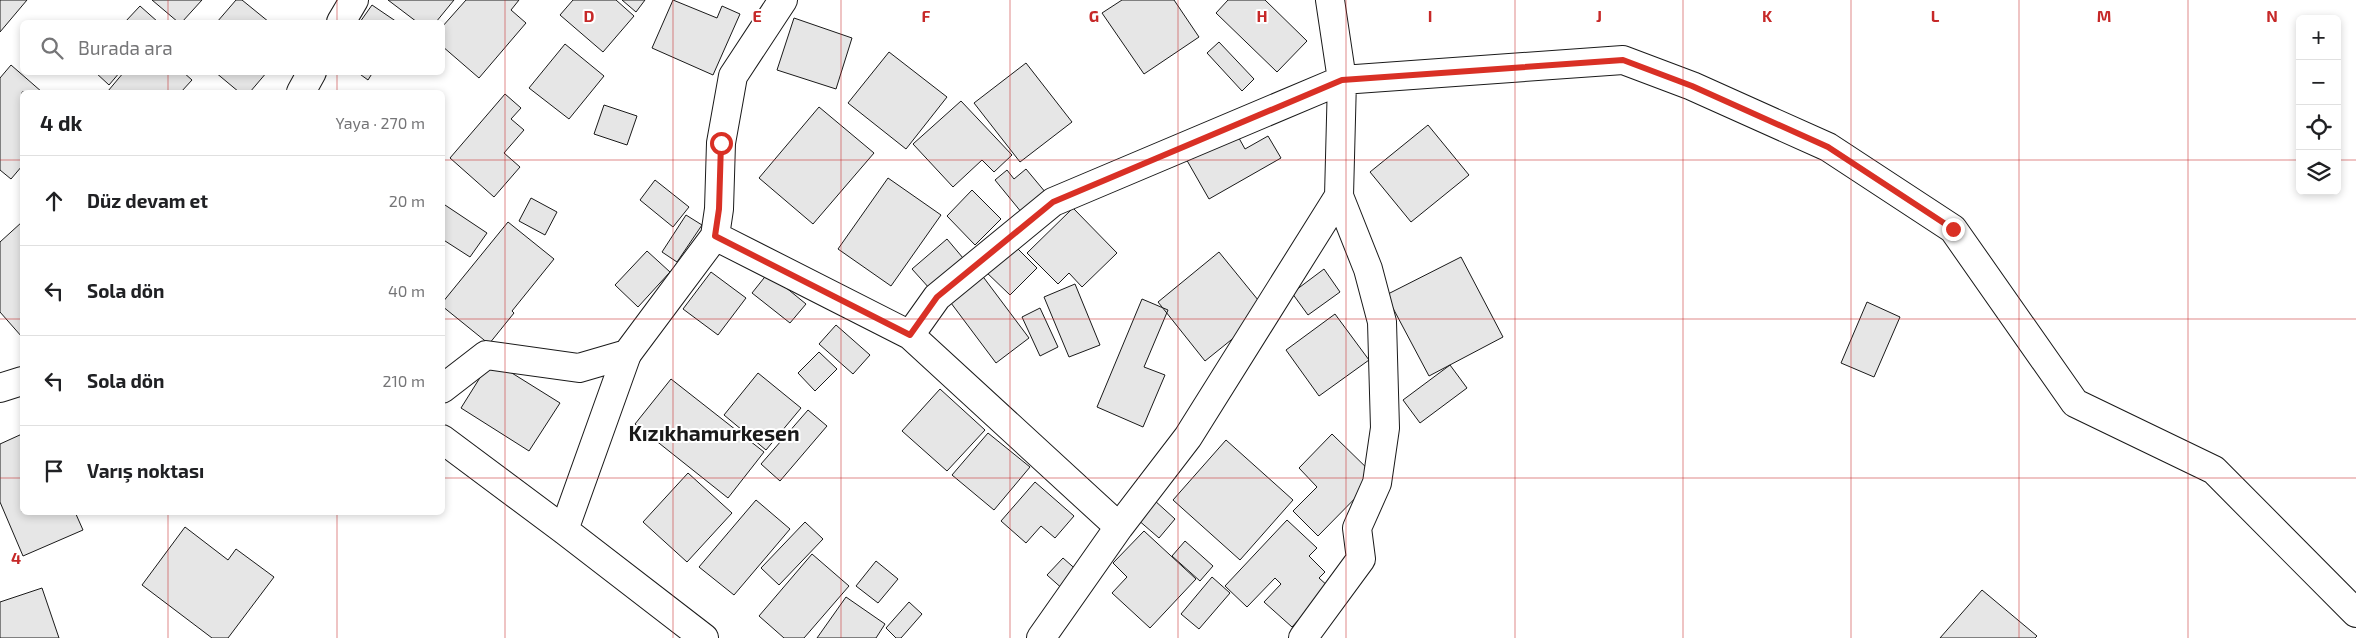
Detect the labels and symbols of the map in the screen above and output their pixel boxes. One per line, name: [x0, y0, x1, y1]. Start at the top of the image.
text: D: [584, 6, 595, 25]
text: E: [752, 6, 762, 25]
text: F: [922, 6, 931, 25]
text: G: [1089, 6, 1099, 25]
text: H: [1256, 6, 1268, 25]
text: I: [1428, 6, 1432, 25]
text: J: [1596, 6, 1602, 25]
text: K: [1762, 6, 1773, 25]
text: L: [1931, 6, 1940, 25]
text: M: [2097, 6, 2111, 25]
text: N: [2266, 6, 2278, 25]
route start: [710, 132, 733, 155]
route end: [1942, 218, 1965, 241]
district label: Kızıkhamurkesen: [628, 420, 800, 445]
text: 4: [11, 548, 21, 567]

